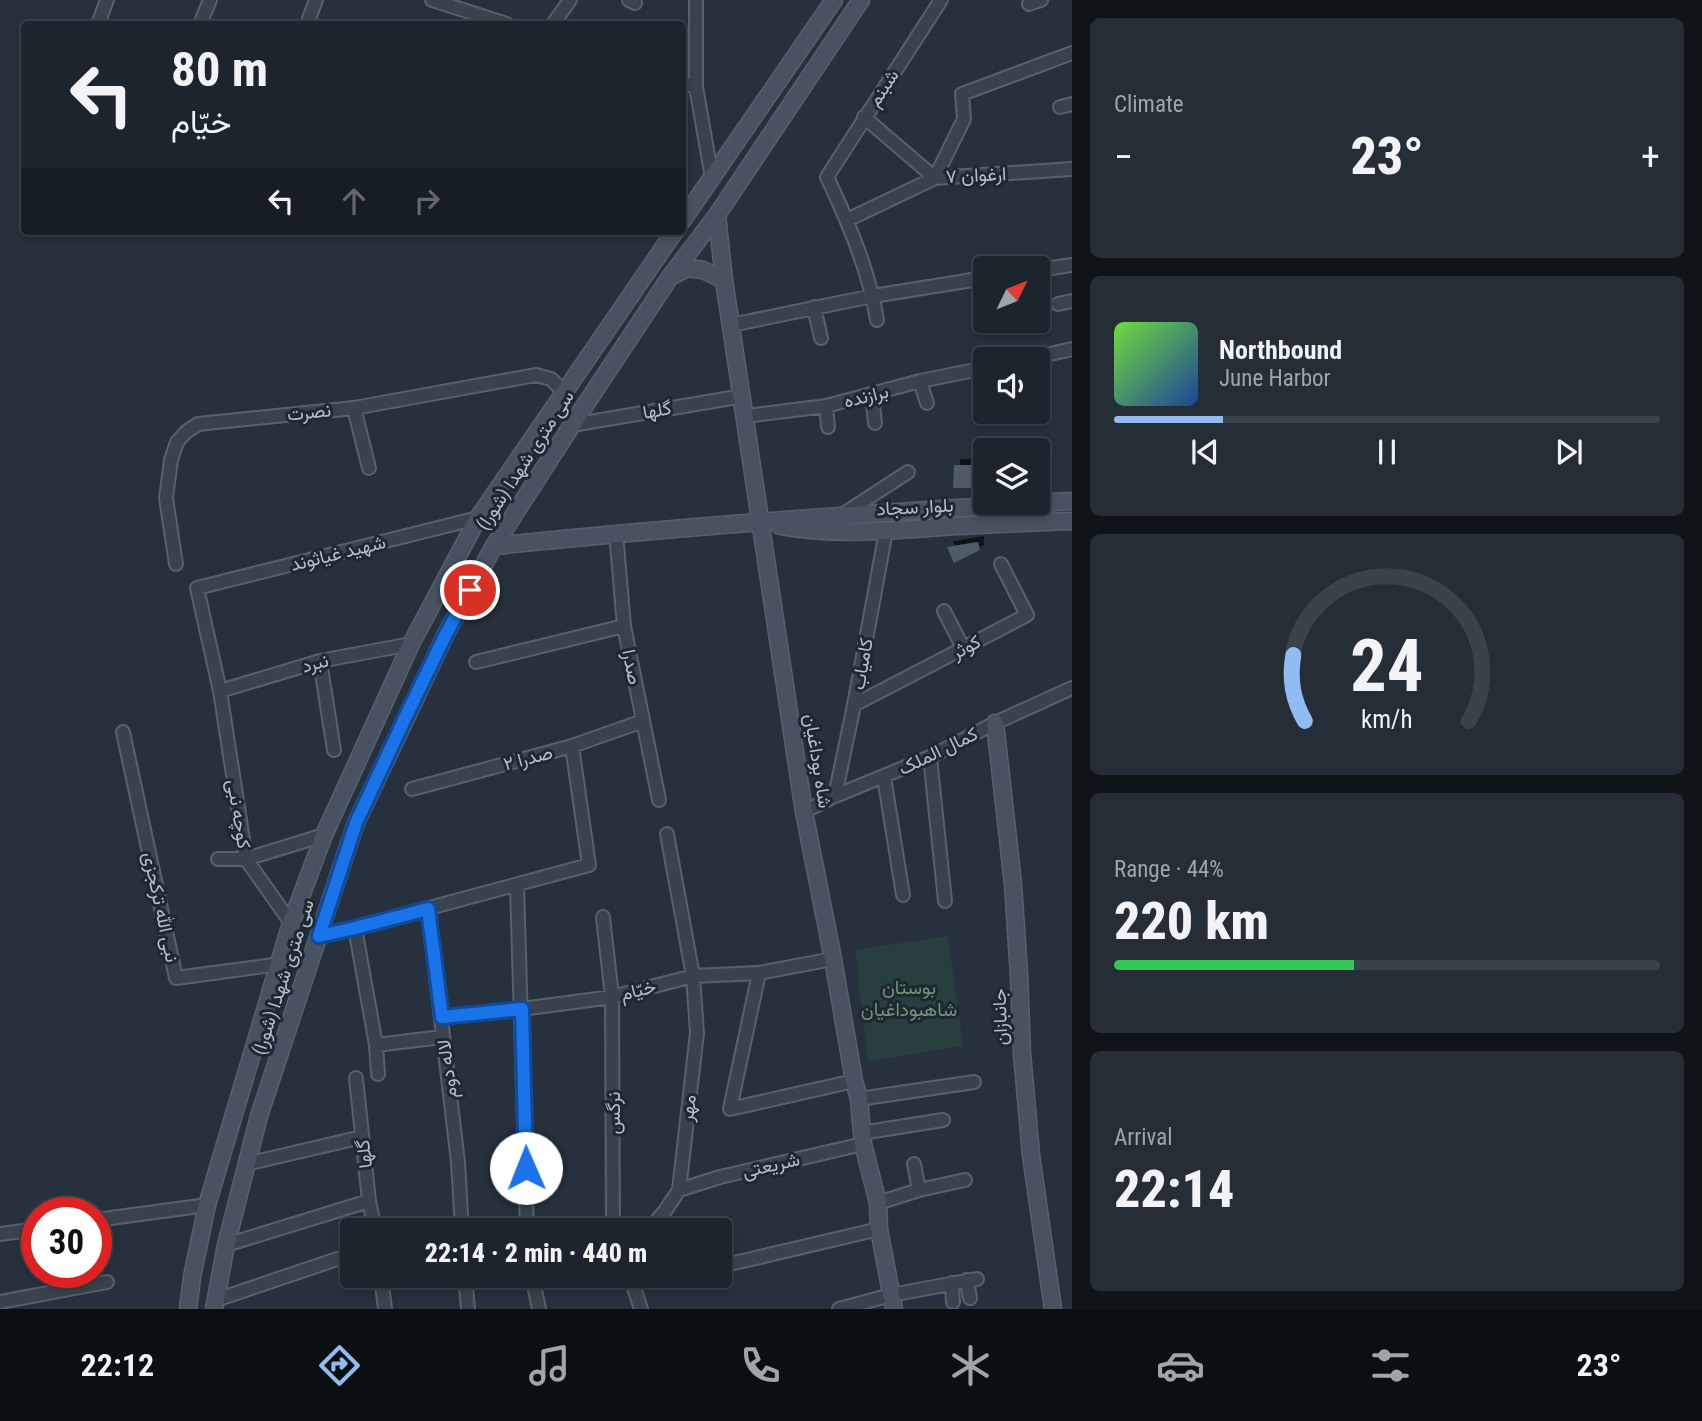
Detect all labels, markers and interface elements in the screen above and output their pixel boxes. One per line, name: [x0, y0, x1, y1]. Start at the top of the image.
text: 80 m: [171, 41, 268, 98]
icon: left: [56, 49, 147, 140]
street label: شبنم: [862, 65, 904, 112]
text: Climate: [1114, 91, 1184, 118]
text: خیّام: [171, 103, 231, 141]
text: 23°: [1350, 126, 1424, 187]
text: −: [1114, 135, 1133, 179]
text: +: [1641, 135, 1660, 179]
street label: ارغوان ۷: [945, 162, 1007, 188]
icon: left: [262, 182, 300, 220]
icon: ahead: [335, 182, 373, 220]
icon: right: [408, 182, 446, 220]
north arrow: [973, 256, 1050, 332]
map controls: [973, 256, 1050, 515]
text: Northbound: [1219, 335, 1342, 365]
button: sound: [973, 347, 1050, 424]
text: June Harbor: [1219, 365, 1331, 392]
street label: برازنده: [841, 379, 891, 413]
street label: سی متری شهدا (شورا): [471, 386, 579, 534]
street label: گلها: [641, 396, 673, 424]
street label: نصرت: [286, 398, 332, 426]
icon: previous: [1186, 433, 1224, 471]
icon: pause: [1368, 433, 1406, 471]
icon: next: [1550, 433, 1588, 471]
button: layers: [973, 438, 1050, 515]
street label: بلوار سجاد: [876, 493, 954, 521]
street label: شهید غیاثوند: [288, 530, 388, 576]
pin: [440, 560, 500, 620]
icon: arrive: [451, 571, 489, 609]
text: 24: [1350, 623, 1424, 709]
street label: کوثر: [946, 630, 985, 665]
street label: کامیاب: [846, 636, 878, 692]
street label: صدرا: [617, 647, 647, 687]
street label: نبرد: [299, 648, 331, 678]
text: km/h: [1361, 704, 1413, 733]
street label: شاه بوداغیان: [799, 712, 837, 810]
street label: کمال الملک: [895, 722, 981, 780]
street label: صدرا ۲: [501, 740, 555, 776]
street label: کوچه نبی: [220, 778, 256, 851]
street label: نبی الله ترکجزی: [138, 850, 184, 964]
text: Range · 44%: [1114, 856, 1224, 883]
text: 220 km: [1114, 891, 1269, 952]
street label: سی متری شهدا (شورا): [247, 896, 319, 1058]
street label: خیّام: [618, 974, 658, 1006]
park label: بوستان شاهبوداغیان: [861, 976, 957, 1021]
street label: جانبازان: [988, 988, 1012, 1046]
street label: لاله دوم: [432, 1038, 463, 1100]
street label: نرگس: [602, 1092, 625, 1134]
street label: مهر: [675, 1093, 701, 1124]
text: Arrival: [1114, 1124, 1173, 1151]
position arrow: [489, 1131, 563, 1205]
street label: گلها: [351, 1138, 377, 1170]
street label: شریعتی: [740, 1147, 802, 1183]
text: 22:14: [1114, 1159, 1234, 1220]
speed limit sign: 30: [21, 1197, 112, 1288]
text: 22:14 · 2 min · 440 m: [425, 1238, 647, 1268]
icon: directions: [315, 1341, 364, 1390]
icon: music: [525, 1341, 574, 1390]
icon: phone: [736, 1341, 785, 1390]
icon: climate: [946, 1341, 995, 1390]
icon: car: [1156, 1341, 1205, 1390]
icon: filters: [1366, 1341, 1415, 1390]
text: 22:12: [81, 1346, 154, 1384]
text: 23°: [1577, 1346, 1621, 1384]

